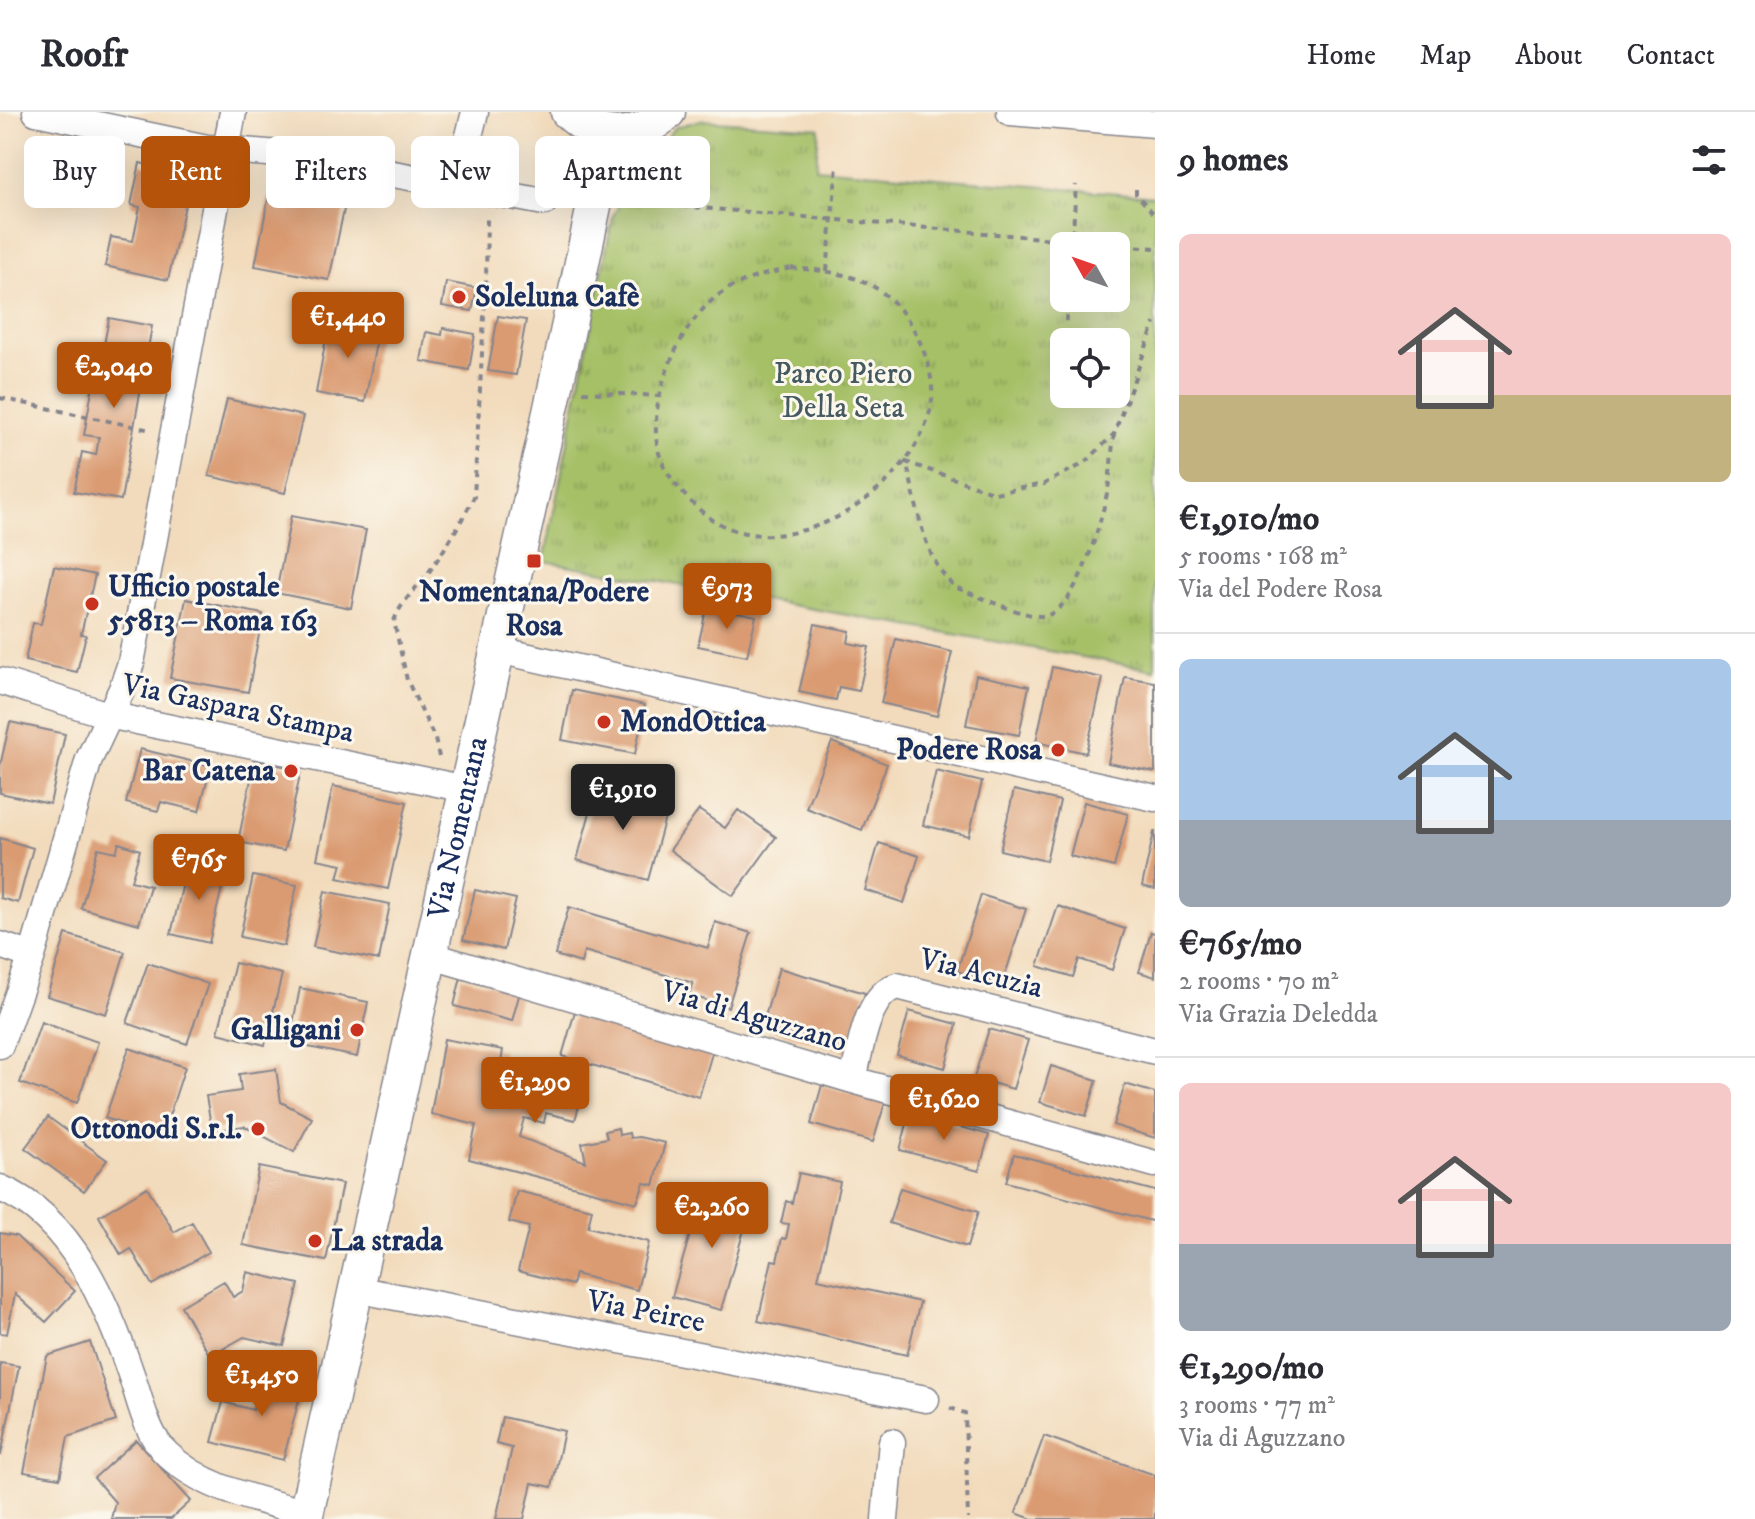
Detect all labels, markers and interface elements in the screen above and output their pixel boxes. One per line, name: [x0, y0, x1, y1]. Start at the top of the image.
text: Roofr: [40, 31, 128, 79]
text: Home: [1307, 38, 1376, 73]
text: Map: [1420, 38, 1471, 73]
text: About: [1515, 38, 1582, 73]
text: Contact: [1626, 38, 1715, 73]
chip: Buy: [24, 136, 125, 208]
chip: Rent: [141, 136, 250, 208]
chip: Filters: [266, 136, 395, 208]
chip: New: [411, 136, 519, 208]
chip: Apartment: [535, 136, 710, 208]
icon: filters: [1687, 138, 1731, 182]
text: 9 homes: [1179, 139, 1288, 181]
north arrow: [1050, 232, 1130, 312]
map controls: [1050, 232, 1130, 408]
place label: Soleluna Cafè: [475, 279, 640, 316]
icon: home: [1383, 286, 1527, 430]
marker: Soleluna Cafè: [450, 288, 468, 306]
pin: €1,440: [283, 292, 413, 360]
text: €1,440: [310, 301, 386, 334]
button: locate: [1050, 328, 1130, 408]
pin: €2,040: [49, 342, 179, 410]
text: €2,040: [75, 351, 153, 384]
park label: Parco Piero Della Seta: [774, 356, 912, 427]
text: €1,910/mo: [1179, 498, 1319, 540]
text: 5 rooms · 168 m²: [1179, 540, 1347, 573]
marker: Nomentana/Podere Rosa: [525, 552, 543, 570]
pin: €973: [680, 563, 774, 631]
place label: Ufficio postale 55813 – Roma 163: [107, 569, 317, 640]
text: €973: [701, 572, 753, 605]
text: Via del Podere Rosa: [1179, 573, 1382, 606]
place label: Nomentana/Podere Rosa: [419, 574, 650, 645]
marker: Ufficio postale 55813 – Roma 163: [83, 595, 101, 613]
street label: Via Gaspara Stampa: [118, 666, 358, 752]
place label: MondOttica: [620, 704, 767, 741]
icon: home: [1383, 711, 1527, 855]
marker: MondOttica: [595, 713, 613, 731]
place label: Podere Rosa: [896, 732, 1043, 769]
street label: Via Nomentana: [420, 733, 496, 923]
marker: Podere Rosa: [1049, 741, 1067, 759]
place label: Bar Catena: [143, 753, 276, 790]
marker: Bar Catena: [282, 762, 300, 780]
pin: €1,910: [558, 764, 688, 832]
text: €1,910: [589, 773, 657, 806]
pin: €765: [152, 834, 246, 902]
text: €765: [171, 843, 227, 876]
text: €765/mo: [1179, 923, 1302, 965]
street label: Via Acuzia: [915, 941, 1047, 1007]
text: 2 rooms · 70 m²: [1179, 965, 1338, 998]
street label: Via di Aguzzano: [656, 972, 851, 1061]
text: Via Grazia Deledda: [1179, 998, 1378, 1031]
place label: Galligani: [231, 1012, 341, 1049]
marker: Galligani: [348, 1021, 366, 1039]
pin: €1,290: [470, 1057, 600, 1125]
text: €1,290: [499, 1066, 571, 1099]
pin: €1,620: [879, 1074, 1009, 1142]
text: €1,620: [908, 1083, 980, 1116]
place label: Ottonodi S.r.l.: [71, 1111, 242, 1148]
marker: Ottonodi S.r.l.: [249, 1120, 267, 1138]
icon: home: [1383, 1135, 1527, 1279]
pin: €2,260: [647, 1182, 777, 1250]
text: €2,260: [674, 1191, 750, 1224]
place label: La strada: [331, 1223, 444, 1260]
marker: La strada: [306, 1232, 324, 1250]
street label: Via Peirce: [583, 1282, 708, 1342]
text: €1,290/mo: [1179, 1347, 1324, 1389]
pin: €1,450: [197, 1350, 327, 1418]
text: €1,450: [225, 1359, 299, 1392]
text: 3 rooms · 77 m²: [1179, 1389, 1335, 1422]
text: Via di Aguzzano: [1179, 1422, 1345, 1455]

